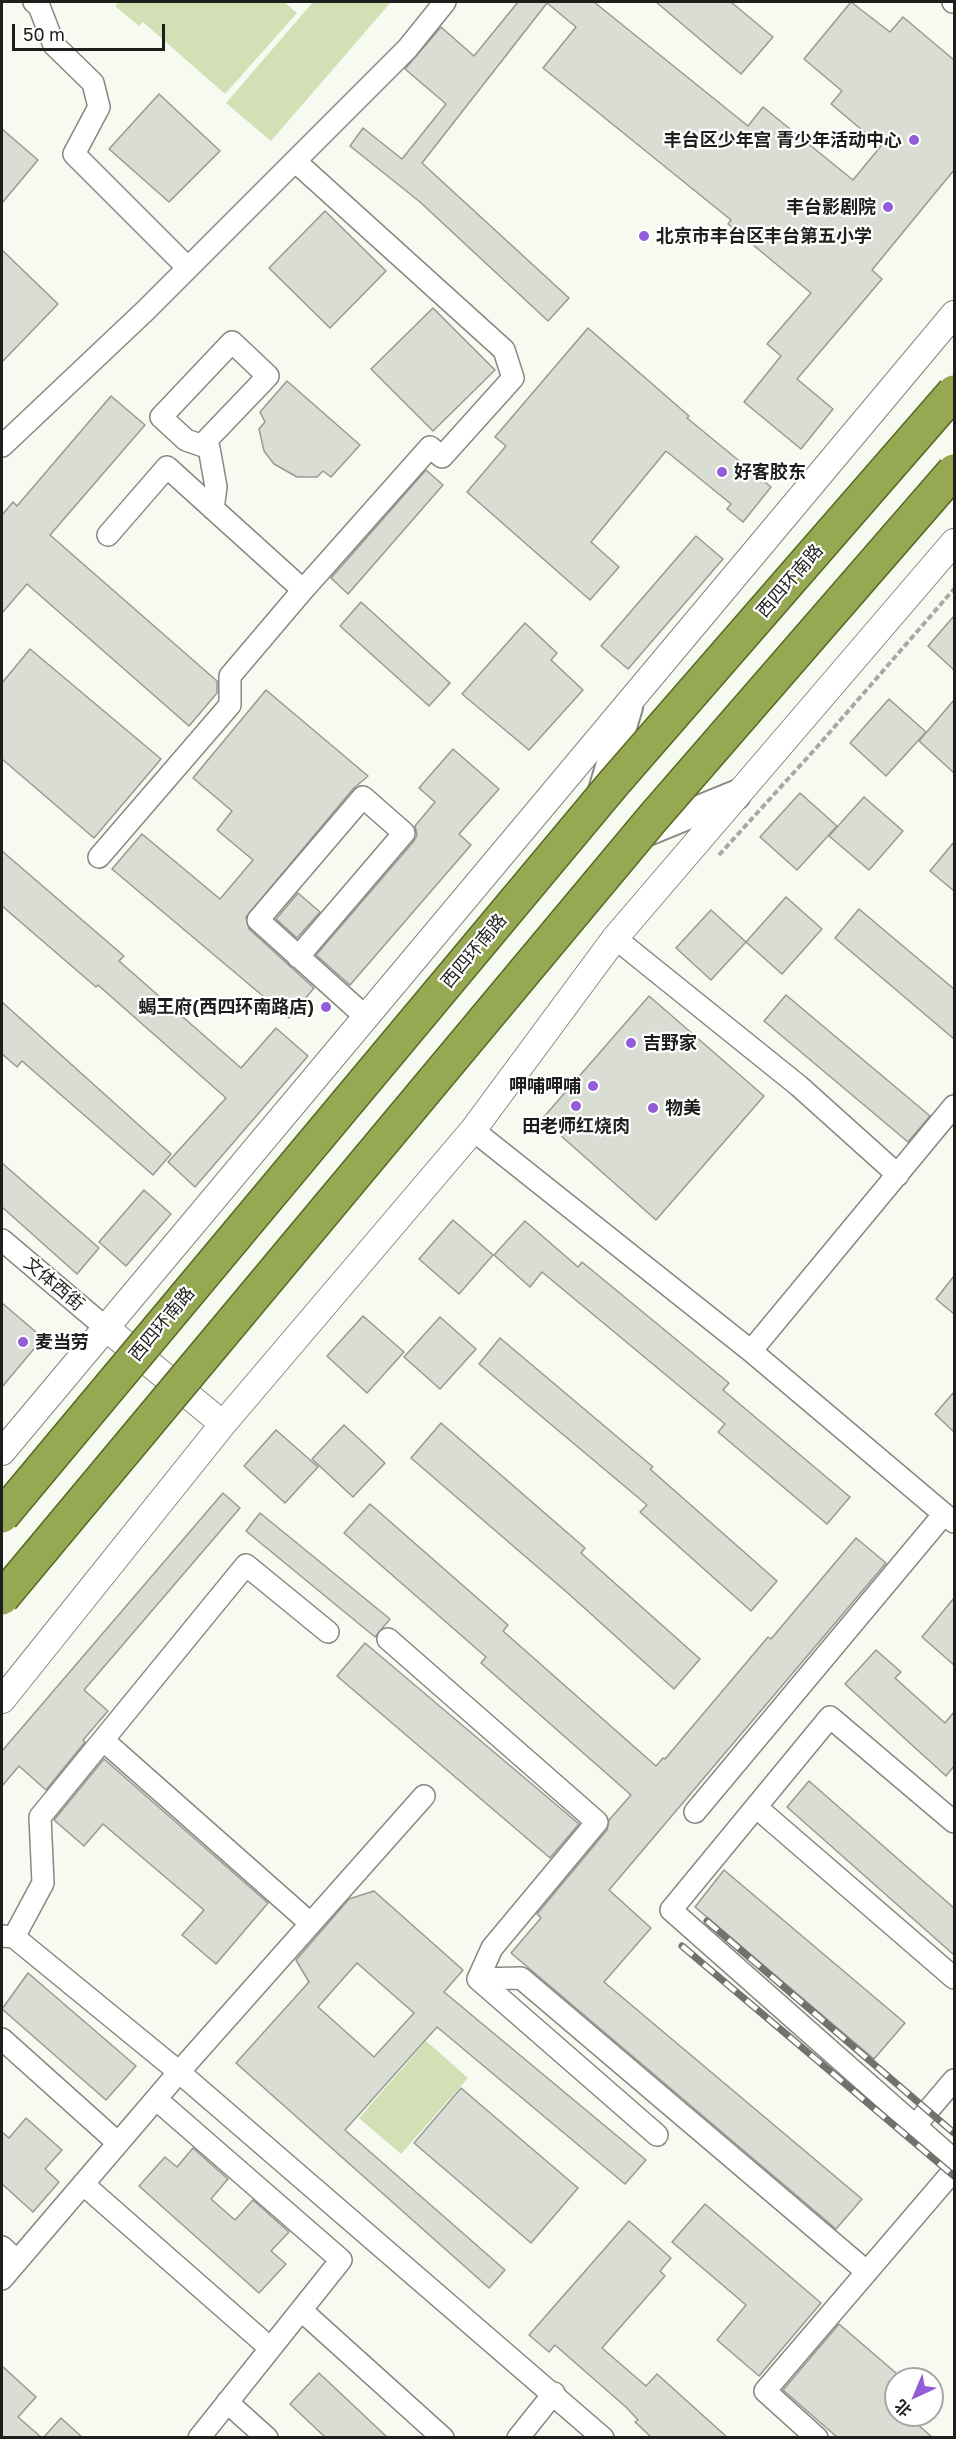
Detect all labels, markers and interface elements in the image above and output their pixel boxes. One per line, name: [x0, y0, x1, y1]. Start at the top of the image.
scale bar: [15, 12, 168, 50]
text: 50 m: [23, 23, 65, 45]
place label: 丰台区少年宫 青少年活动中心: [664, 129, 902, 151]
marker: 丰台区少年宫 青少年活动中心: [907, 133, 921, 147]
place label: 丰台影剧院: [786, 196, 876, 218]
marker: 丰台影剧院: [881, 200, 895, 214]
place label: 北京市丰台区丰台第五小学: [656, 225, 872, 247]
marker: 北京市丰台区丰台第五小学: [637, 229, 651, 243]
place label: 好客胶东: [734, 461, 806, 483]
marker: 好客胶东: [715, 465, 729, 479]
street label: 西四环南路: [752, 540, 828, 622]
street label: 西四环南路: [437, 910, 511, 992]
place label: 蝎王府(西四环南路店): [138, 996, 314, 1018]
marker: 蝎王府(西四环南路店): [319, 1000, 333, 1014]
place label: 吉野家: [643, 1032, 697, 1054]
marker: 吉野家: [624, 1036, 638, 1050]
place label: 呷哺呷哺: [509, 1075, 581, 1097]
marker: 呷哺呷哺: [586, 1079, 600, 1093]
place label: 物美: [665, 1097, 701, 1119]
marker: 田老师红烧肉: [569, 1099, 583, 1113]
marker: 物美: [646, 1101, 660, 1115]
place label: 田老师红烧肉: [522, 1115, 630, 1137]
street label: 文体西街: [19, 1253, 89, 1315]
street label: 西四环南路: [125, 1283, 199, 1365]
place label: 麦当劳: [35, 1331, 89, 1353]
marker: 麦当劳: [16, 1335, 30, 1349]
north arrow: [884, 2367, 944, 2427]
text: 北: [890, 2396, 916, 2421]

